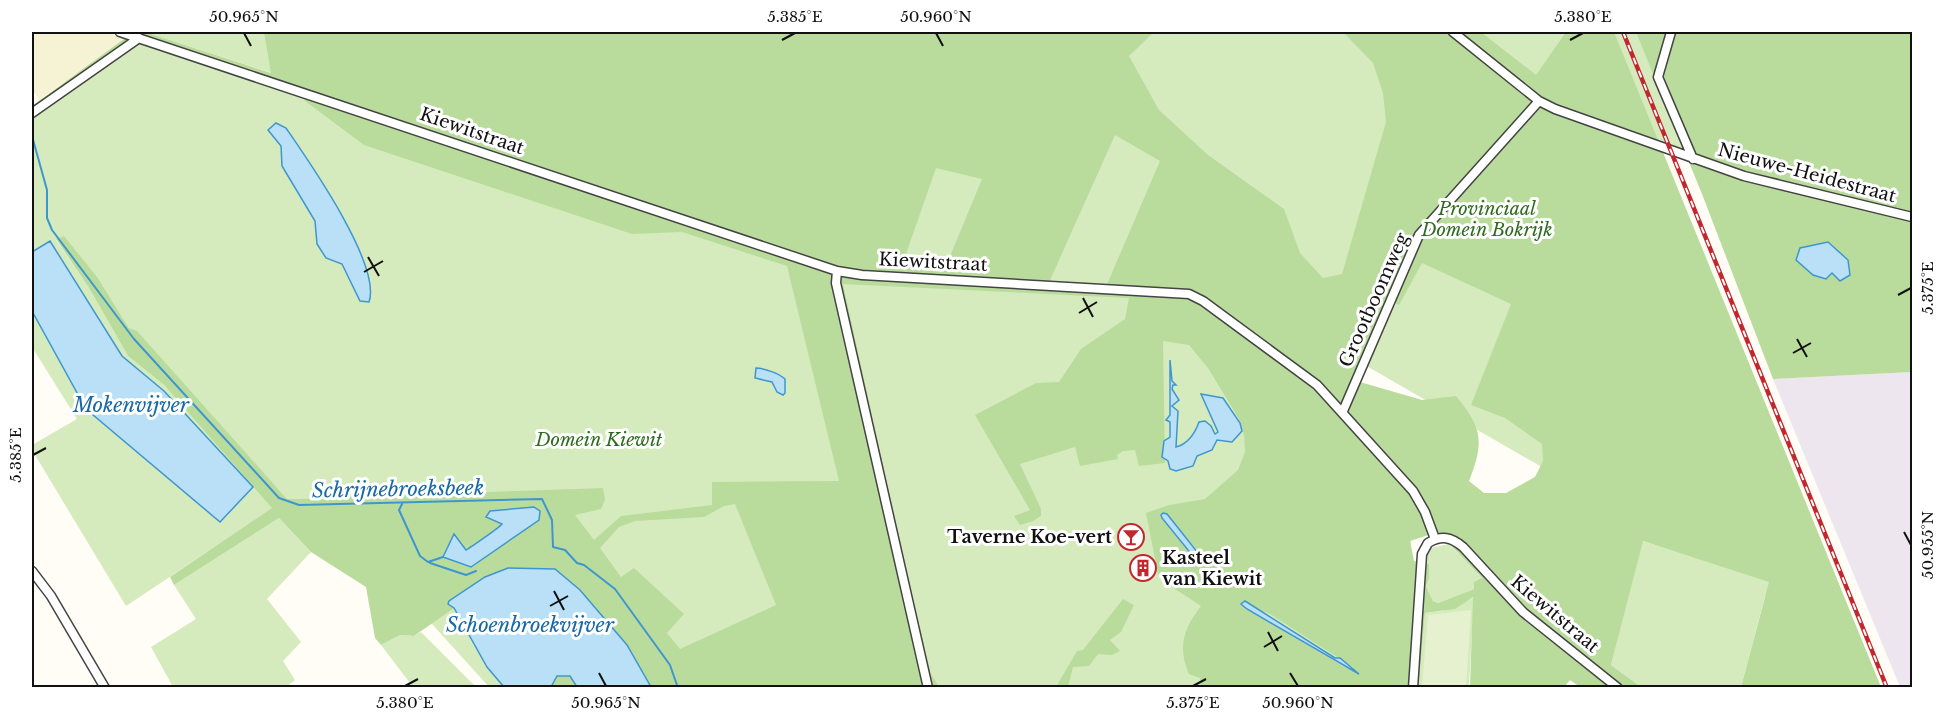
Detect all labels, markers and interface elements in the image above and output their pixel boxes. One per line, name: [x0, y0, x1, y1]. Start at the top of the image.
text: 50.965°N: [209, 7, 279, 26]
text: 5.385°E: [767, 7, 823, 26]
text: 50.960°N: [900, 7, 972, 26]
text: 5.380°E: [1554, 7, 1612, 26]
street label: Kiewitstraat: [417, 103, 527, 159]
street label: Nieuwe-Heidestraat: [1716, 139, 1899, 207]
park label: Provinciaal Domein Bokrijk: [1421, 198, 1553, 241]
street label: Grootboomweg: [1335, 229, 1414, 371]
street label: Kiewitstraat: [878, 248, 988, 276]
text: 5.375°E: [1918, 261, 1937, 315]
water label: Mokenvijver: [72, 393, 190, 417]
text: 5.385°E: [6, 427, 25, 483]
park label: Domein Kiewit: [535, 429, 663, 451]
water label: Schrijnebroeksbeek: [312, 475, 484, 503]
text: 50.955°N: [1918, 511, 1937, 579]
bar icon: Taverne Koe-vert: [1116, 522, 1146, 552]
place label: Taverne Koe-vert: [947, 526, 1112, 548]
place label: Kasteel van Kiewit: [1162, 547, 1262, 590]
building icon: Kasteel van Kiewit: [1128, 553, 1158, 583]
street label: Kiewitstraat: [1506, 571, 1604, 658]
water label: Schoenbroekvijver: [446, 613, 615, 637]
text: 5.380°E: [376, 693, 434, 712]
text: 50.965°N: [571, 693, 641, 712]
text: 5.375°E: [1166, 693, 1220, 712]
text: 50.960°N: [1262, 693, 1334, 712]

